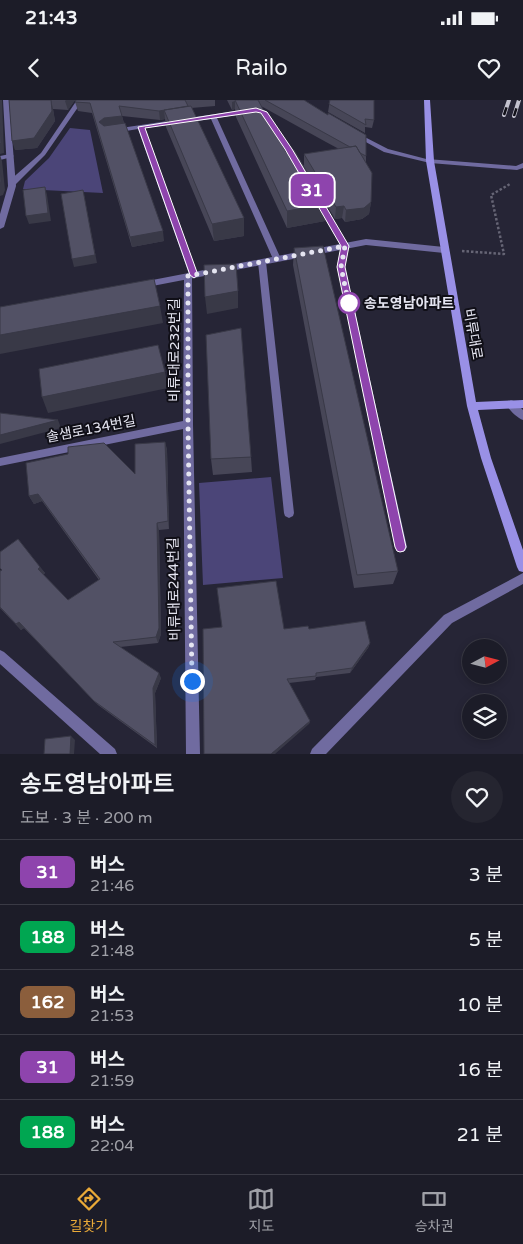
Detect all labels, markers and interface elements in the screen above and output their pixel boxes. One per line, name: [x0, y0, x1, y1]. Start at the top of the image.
text: 21:43: [25, 7, 78, 29]
icon: back: [20, 54, 48, 82]
icon: heart: [475, 54, 503, 82]
text: Railo: [235, 55, 288, 81]
line badge: 31: [290, 174, 334, 206]
text: 31: [301, 179, 323, 201]
marker: 송도영남아파트: [338, 292, 360, 314]
place label: 송도영남아파트: [364, 295, 454, 312]
street label: 비류대로232번길: [166, 298, 183, 402]
street label: 비류대로: [460, 307, 486, 361]
street label: 솔샘로134번길: [45, 412, 137, 446]
street label: 비류대로244번길: [165, 537, 183, 641]
north arrow: [462, 639, 508, 684]
map controls: [462, 639, 507, 739]
your location: [180, 669, 205, 694]
button: layers: [462, 694, 507, 739]
text: 송도영남아파트: [20, 770, 175, 799]
button: heart: [451, 771, 503, 823]
text: 도보 · 3 분 · 200 m: [20, 808, 152, 828]
text: 버스: [90, 854, 125, 876]
text: 31: [36, 861, 59, 883]
text: 3 분: [469, 864, 503, 886]
text: 21:46: [90, 876, 134, 896]
text: 버스: [90, 919, 125, 941]
text: 188: [31, 926, 64, 948]
text: 5 분: [469, 929, 503, 951]
text: 21:48: [90, 941, 134, 961]
text: 버스: [90, 984, 125, 1006]
text: 162: [31, 991, 64, 1013]
text: 10 분: [457, 994, 503, 1016]
text: 21:53: [90, 1006, 134, 1026]
text: 버스: [90, 1049, 125, 1071]
text: 31: [36, 1056, 59, 1078]
text: 16 분: [457, 1059, 503, 1081]
text: 21:59: [90, 1071, 134, 1091]
text: 버스: [90, 1114, 125, 1136]
text: 188: [31, 1121, 64, 1143]
text: 21 분: [457, 1124, 503, 1146]
text: 22:04: [90, 1136, 134, 1156]
tab: 길찾기: [70, 1185, 108, 1235]
tab: 지도: [247, 1185, 275, 1235]
tab: 승차권: [415, 1185, 453, 1235]

